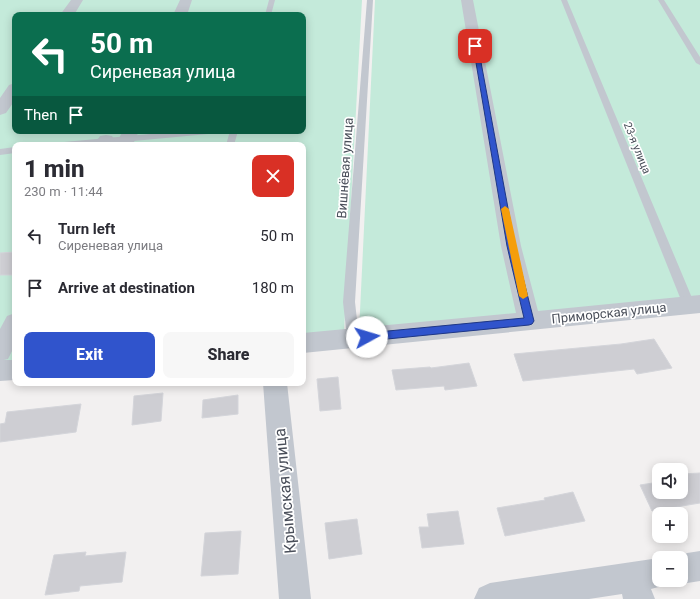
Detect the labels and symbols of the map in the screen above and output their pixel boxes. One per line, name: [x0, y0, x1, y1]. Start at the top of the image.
pin: [458, 29, 492, 63]
street label: Вишнёвая улица: [334, 117, 356, 219]
street label: 23-я улица: [621, 120, 653, 176]
street label: Приморская улица: [551, 300, 667, 326]
position arrow: [346, 316, 388, 358]
street label: Крымская улица: [270, 428, 300, 554]

